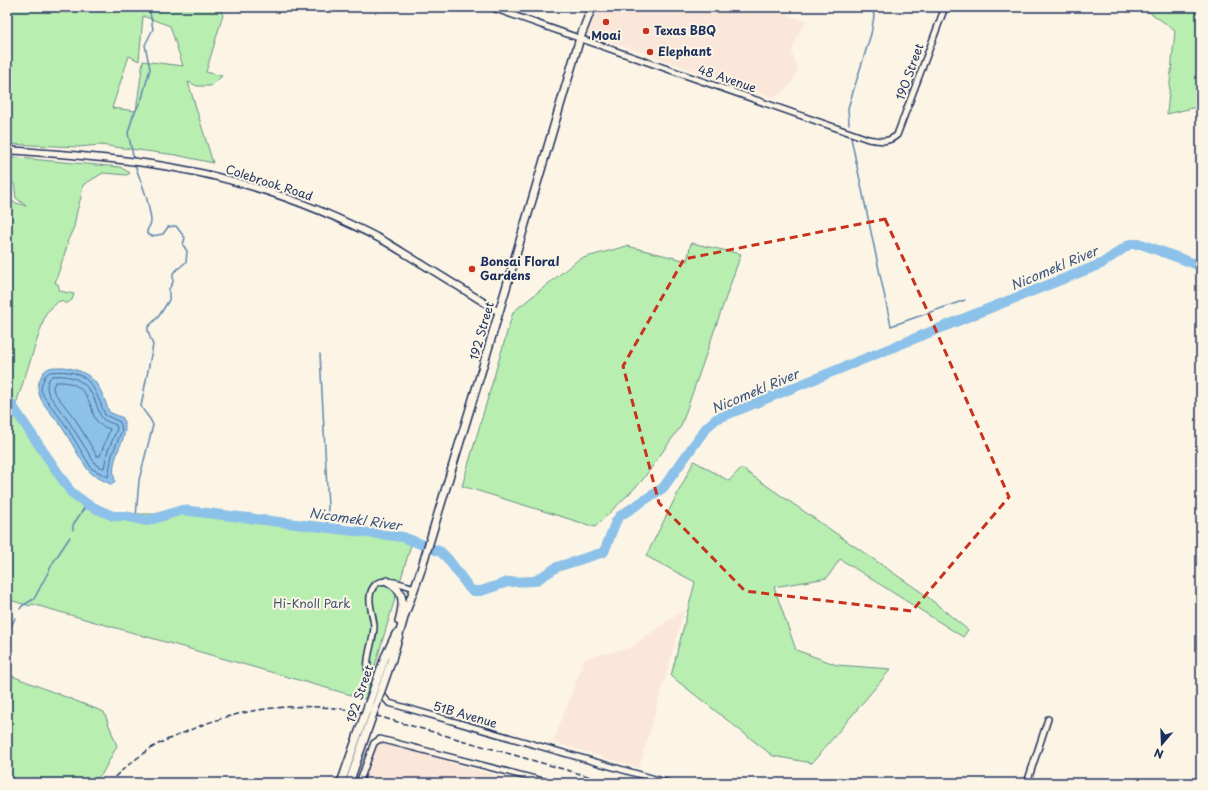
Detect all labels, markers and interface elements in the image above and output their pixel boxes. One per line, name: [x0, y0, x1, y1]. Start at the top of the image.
marker: Moai: [601, 17, 611, 27]
place label: Texas BBQ: [654, 21, 716, 39]
place label: Moai: [591, 26, 621, 44]
marker: Texas BBQ: [641, 26, 651, 36]
street label: 190 Street: [890, 40, 928, 103]
place label: Elephant: [658, 42, 712, 60]
marker: Elephant: [645, 47, 655, 57]
street label: 48 Avenue: [696, 60, 759, 97]
street label: Colebrook Road: [223, 159, 315, 205]
water label: Nicomekl River: [1007, 240, 1102, 294]
place label: Bonsai Floral Gardens: [480, 252, 560, 284]
marker: Bonsai Floral Gardens: [467, 264, 477, 274]
street label: 192 Street: [464, 299, 498, 362]
water label: Nicomekl River: [708, 363, 803, 417]
water label: Nicomekl River: [308, 503, 405, 535]
park label: Hi-Knoll Park: [273, 594, 351, 612]
street label: 192 Street: [341, 662, 377, 725]
street label: 51B Avenue: [431, 696, 500, 732]
north arrow: [1142, 724, 1182, 764]
text: N: [1151, 744, 1165, 763]

